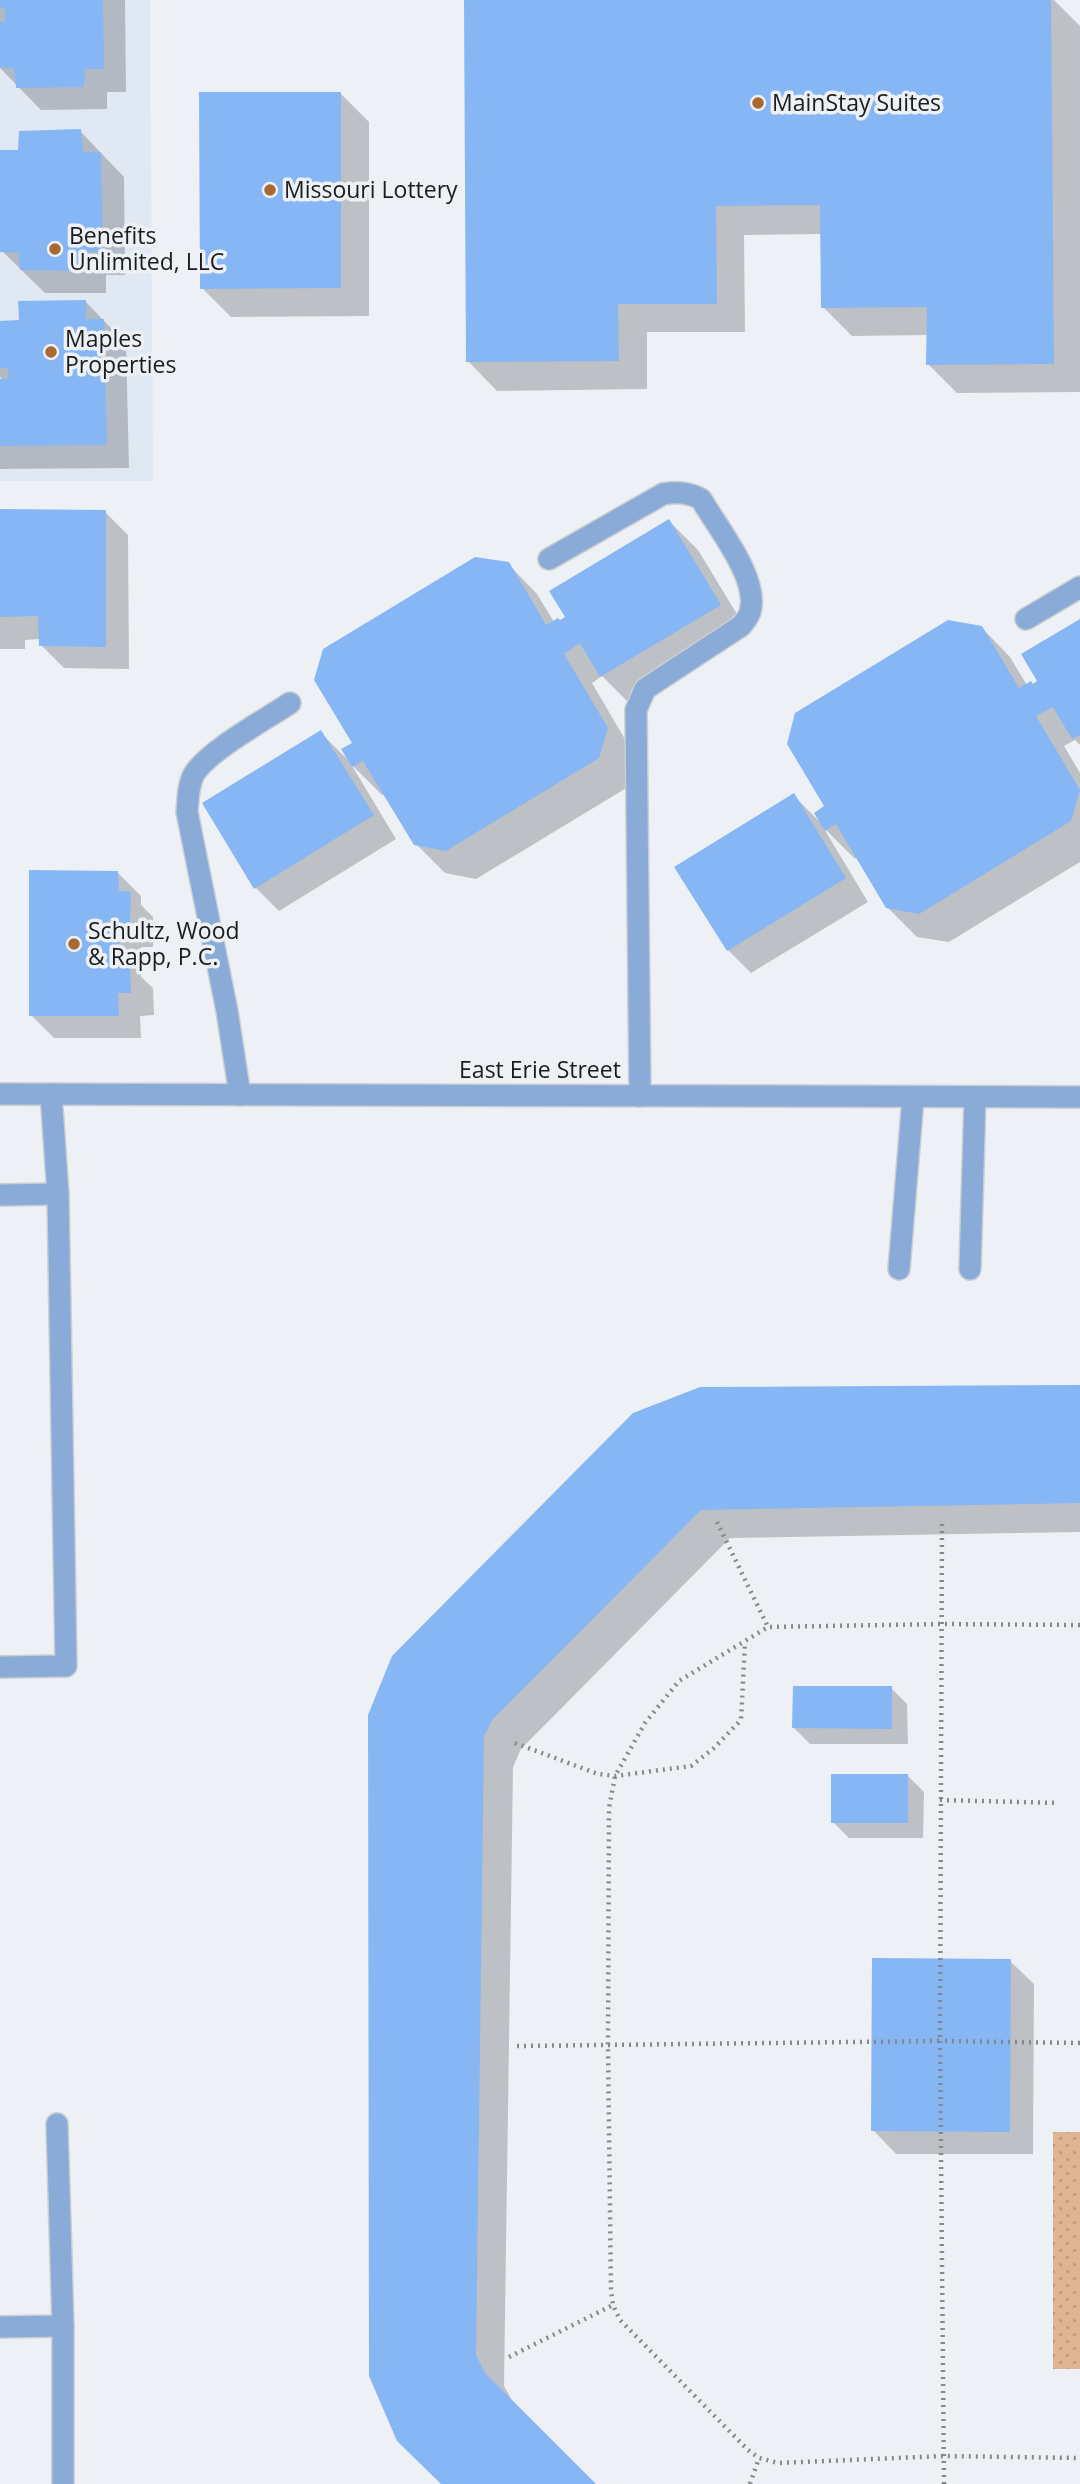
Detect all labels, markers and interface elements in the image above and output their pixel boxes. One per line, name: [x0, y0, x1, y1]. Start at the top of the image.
place label: MainStay Suites: [772, 86, 941, 118]
marker: MainStay Suites: [750, 95, 766, 111]
place label: Missouri Lottery: [284, 173, 458, 205]
marker: Missouri Lottery: [262, 182, 278, 198]
place label: Benefits Unlimited, LLC: [69, 219, 224, 277]
marker: Benefits Unlimited, LLC: [47, 241, 63, 257]
place label: Maples Properties: [65, 322, 176, 380]
marker: Maples Properties: [43, 344, 59, 360]
place label: Schultz, Wood & Rapp, P.C.: [88, 914, 240, 972]
marker: Schultz, Wood & Rapp, P.C.: [66, 936, 82, 952]
street label: East Erie Street: [459, 1053, 621, 1085]

